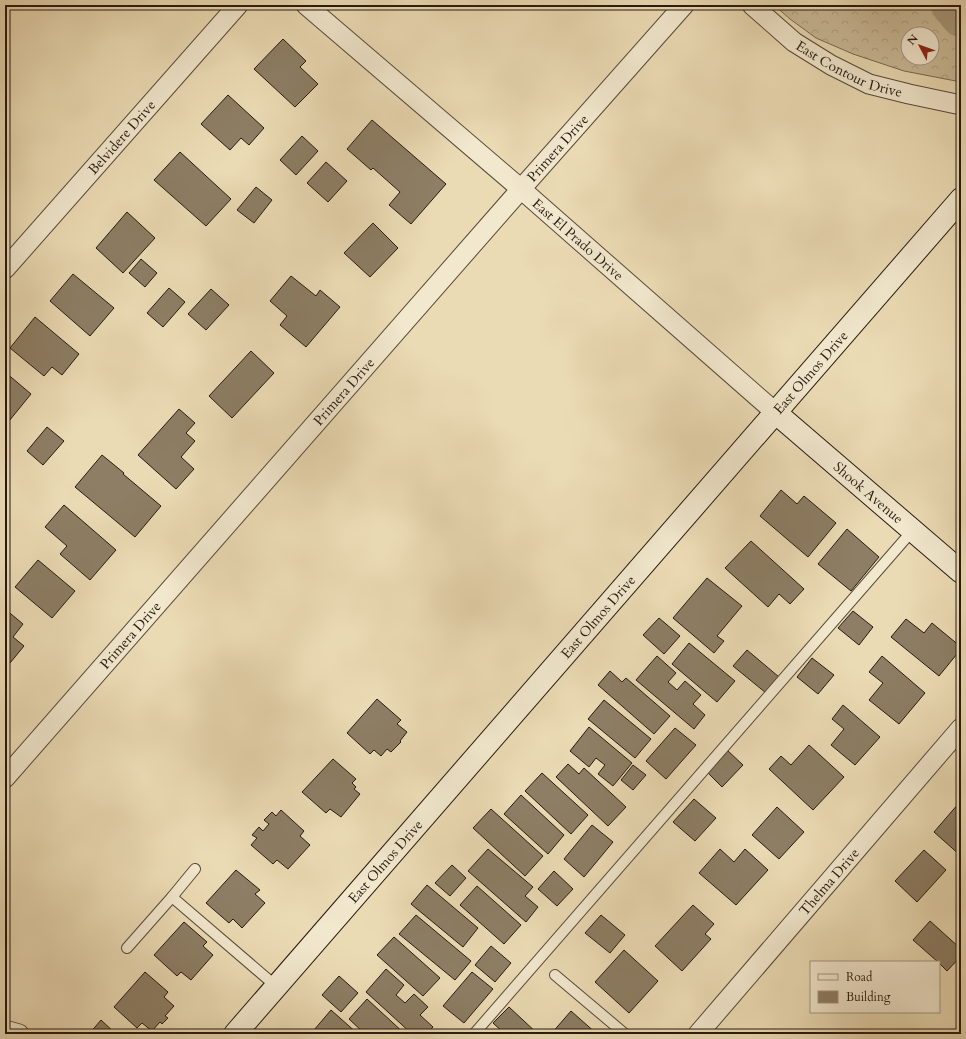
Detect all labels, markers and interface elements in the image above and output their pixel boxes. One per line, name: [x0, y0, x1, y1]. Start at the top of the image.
north arrow: [900, 26, 940, 66]
text: N: [904, 31, 922, 48]
street label: East Contour Drive: [792, 36, 904, 102]
street label: Belvidere Drive: [84, 96, 160, 179]
street label: Primera Drive: [523, 110, 593, 186]
street label: East El Prado Drive: [528, 194, 628, 285]
street label: East Olmos Drive: [769, 327, 852, 418]
street label: Primera Drive: [309, 354, 379, 430]
street label: Shook Avenue: [829, 457, 907, 528]
street label: East Olmos Drive: [557, 571, 640, 663]
street label: Primera Drive: [96, 597, 166, 673]
street label: East Olmos Drive: [344, 816, 427, 907]
street label: Thelma Drive: [795, 844, 864, 920]
legend: [810, 961, 940, 1013]
text: Road: [846, 969, 873, 985]
text: Building: [846, 989, 891, 1005]

